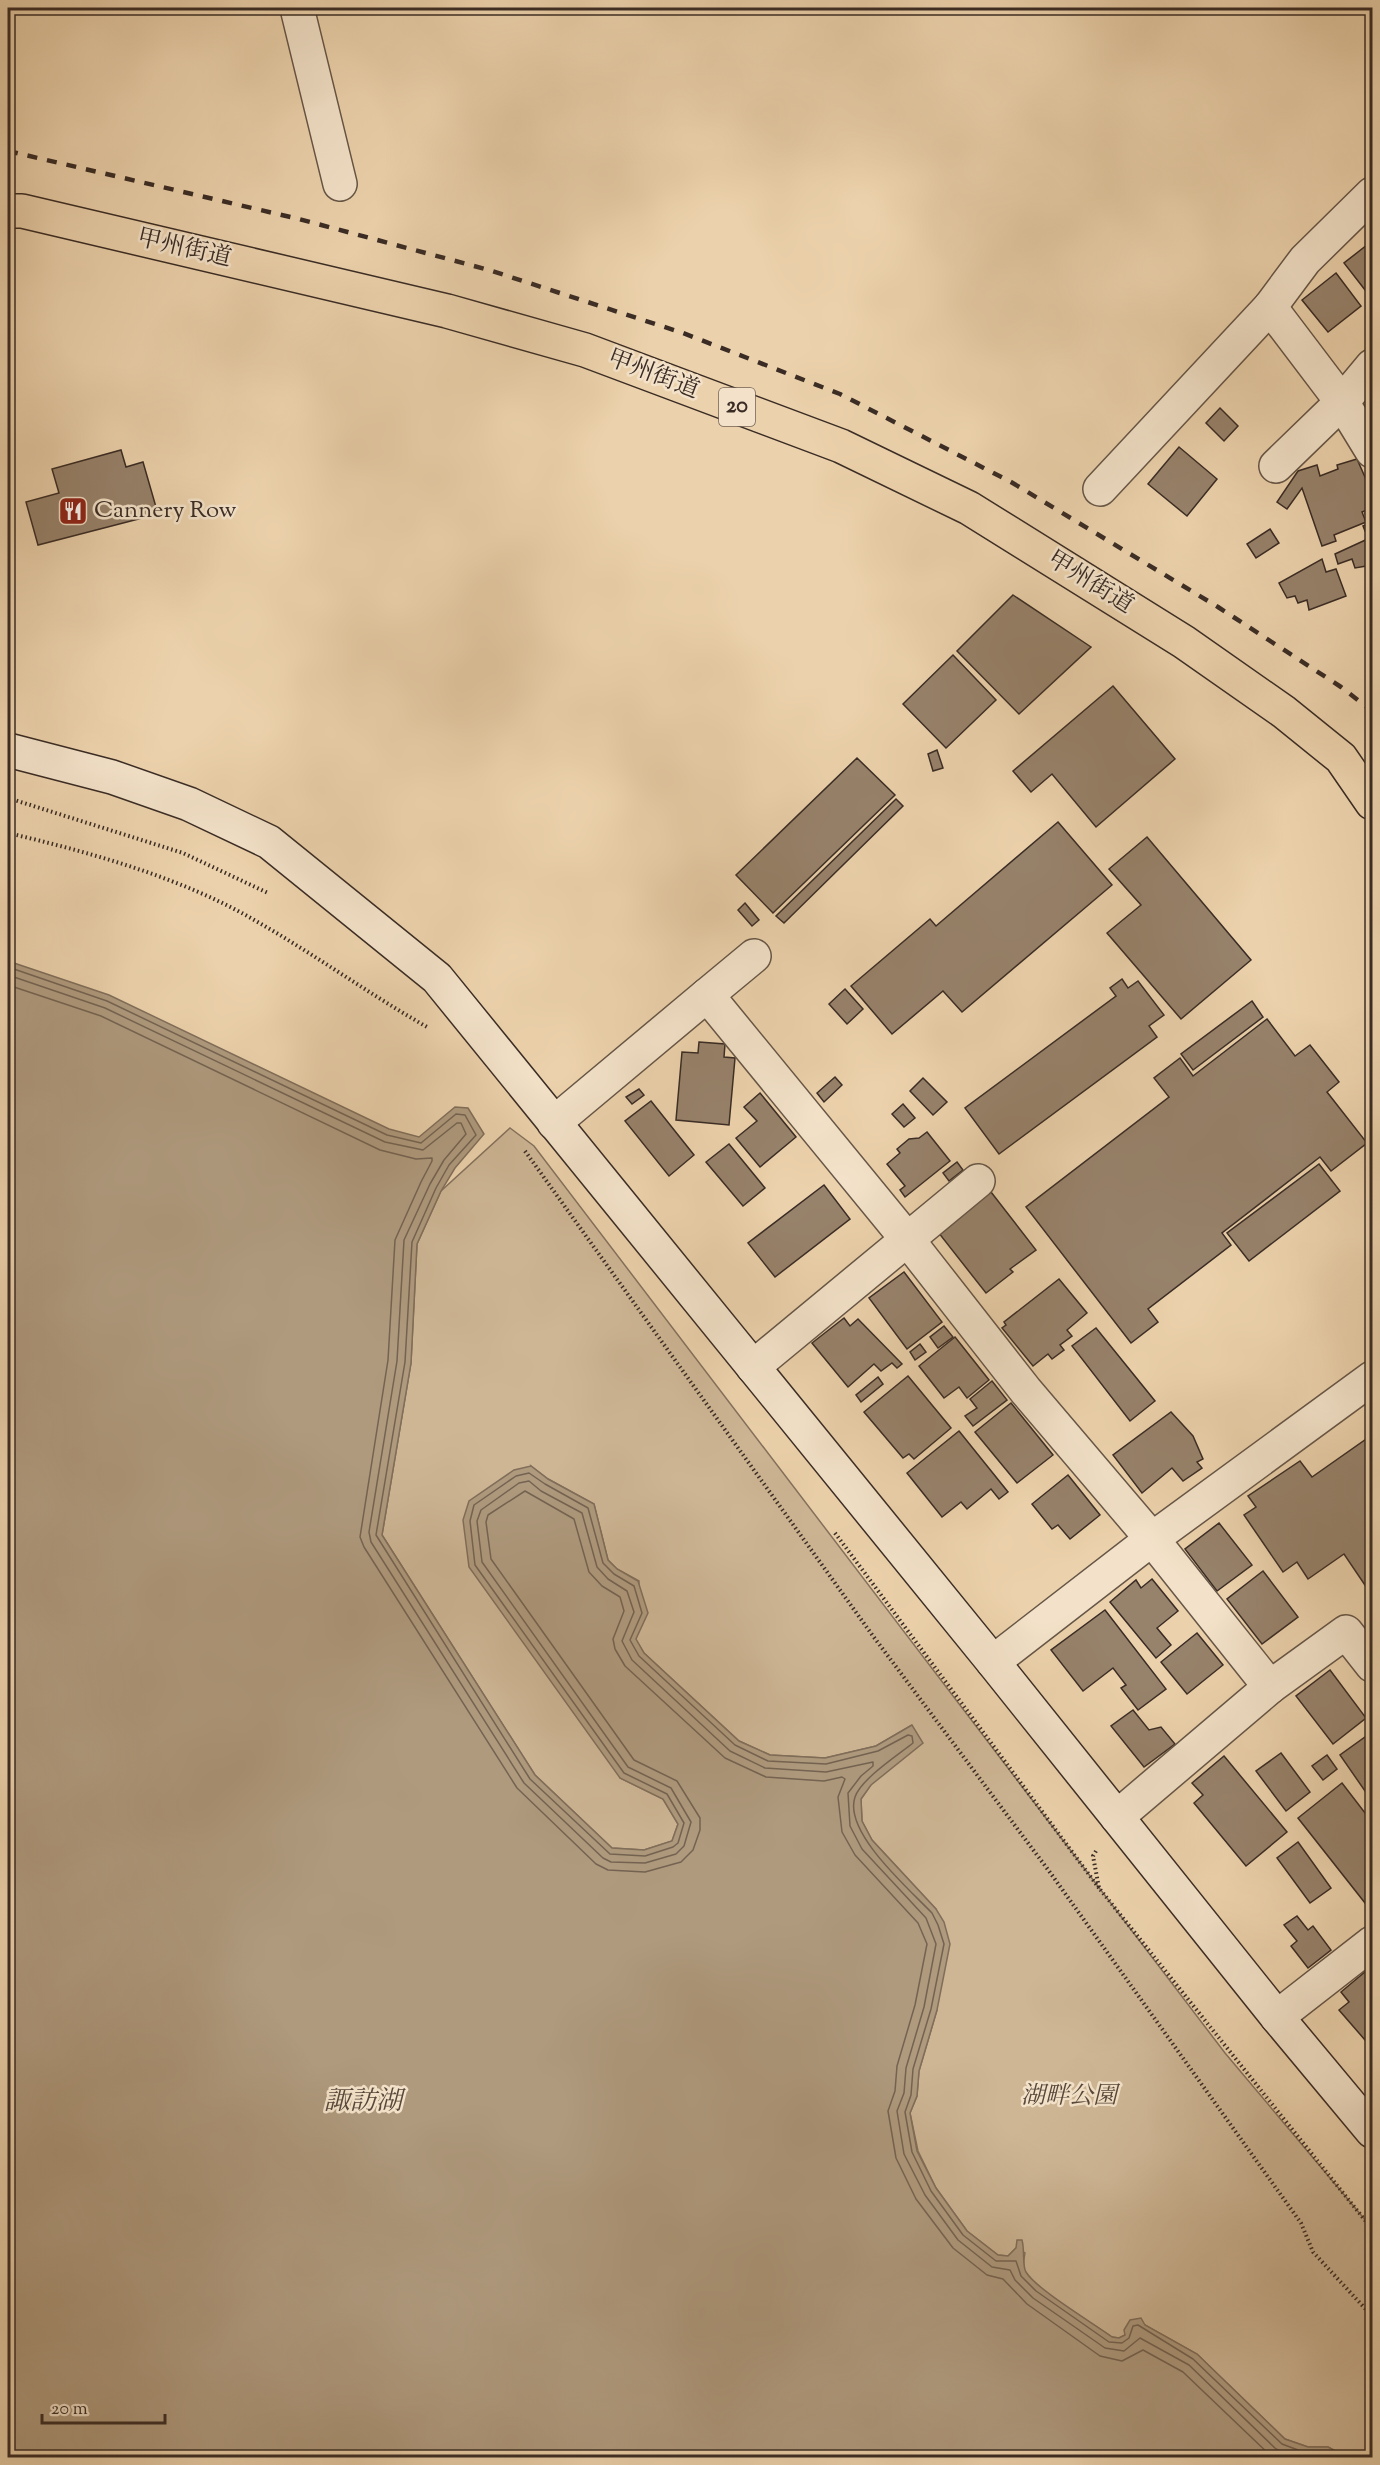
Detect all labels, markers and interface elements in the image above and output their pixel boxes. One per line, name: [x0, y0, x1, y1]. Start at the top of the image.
street label: 甲州街道: [133, 222, 235, 276]
street label: 甲州街道: [602, 342, 704, 408]
road number: 20: [719, 388, 755, 426]
place label: Cannery Row: [94, 494, 236, 528]
restaurant icon: Cannery Row: [57, 495, 89, 527]
street label: 甲州街道: [1040, 543, 1140, 623]
park label: 湖畔公園: [1021, 2080, 1121, 2114]
water label: 諏訪湖: [324, 2084, 406, 2121]
scale bar: [42, 2387, 165, 2425]
text: 20 m: [51, 2397, 88, 2423]

